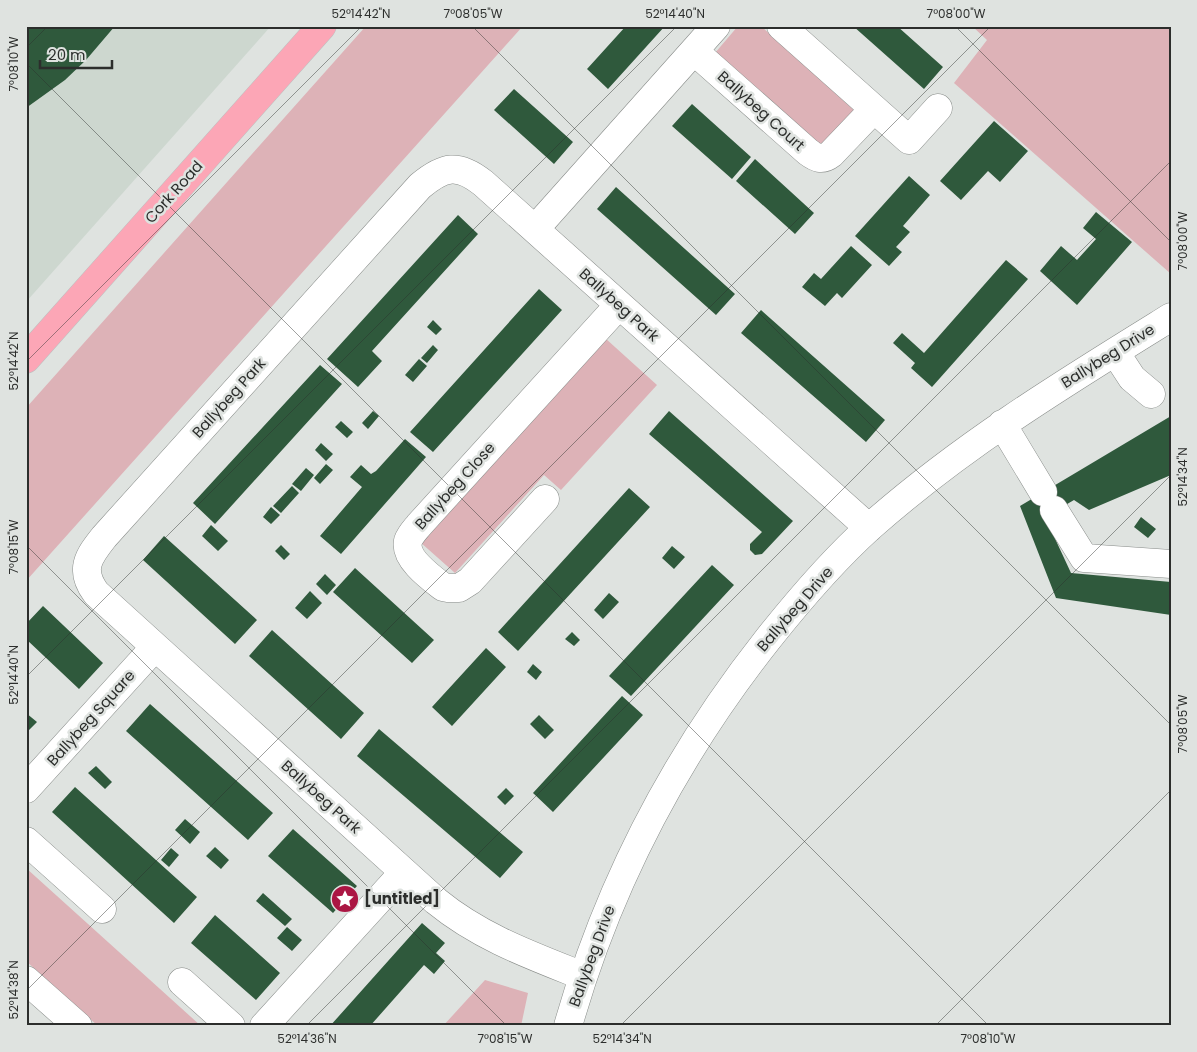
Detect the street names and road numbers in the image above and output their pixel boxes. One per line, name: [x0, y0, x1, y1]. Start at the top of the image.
street label: Ballybeg Court: [713, 66, 809, 155]
street label: Cork Road: [140, 156, 207, 227]
street label: Ballybeg Park: [575, 263, 664, 346]
street label: Ballybeg Drive: [1057, 318, 1158, 393]
street label: Ballybeg Park: [187, 353, 270, 442]
street label: Ballybeg Close: [410, 437, 499, 534]
street label: Ballybeg Drive: [752, 562, 837, 656]
street label: Ballybeg Square: [42, 665, 139, 770]
street label: Ballybeg Park: [277, 755, 366, 838]
street label: Ballybeg Drive: [563, 902, 620, 1009]

